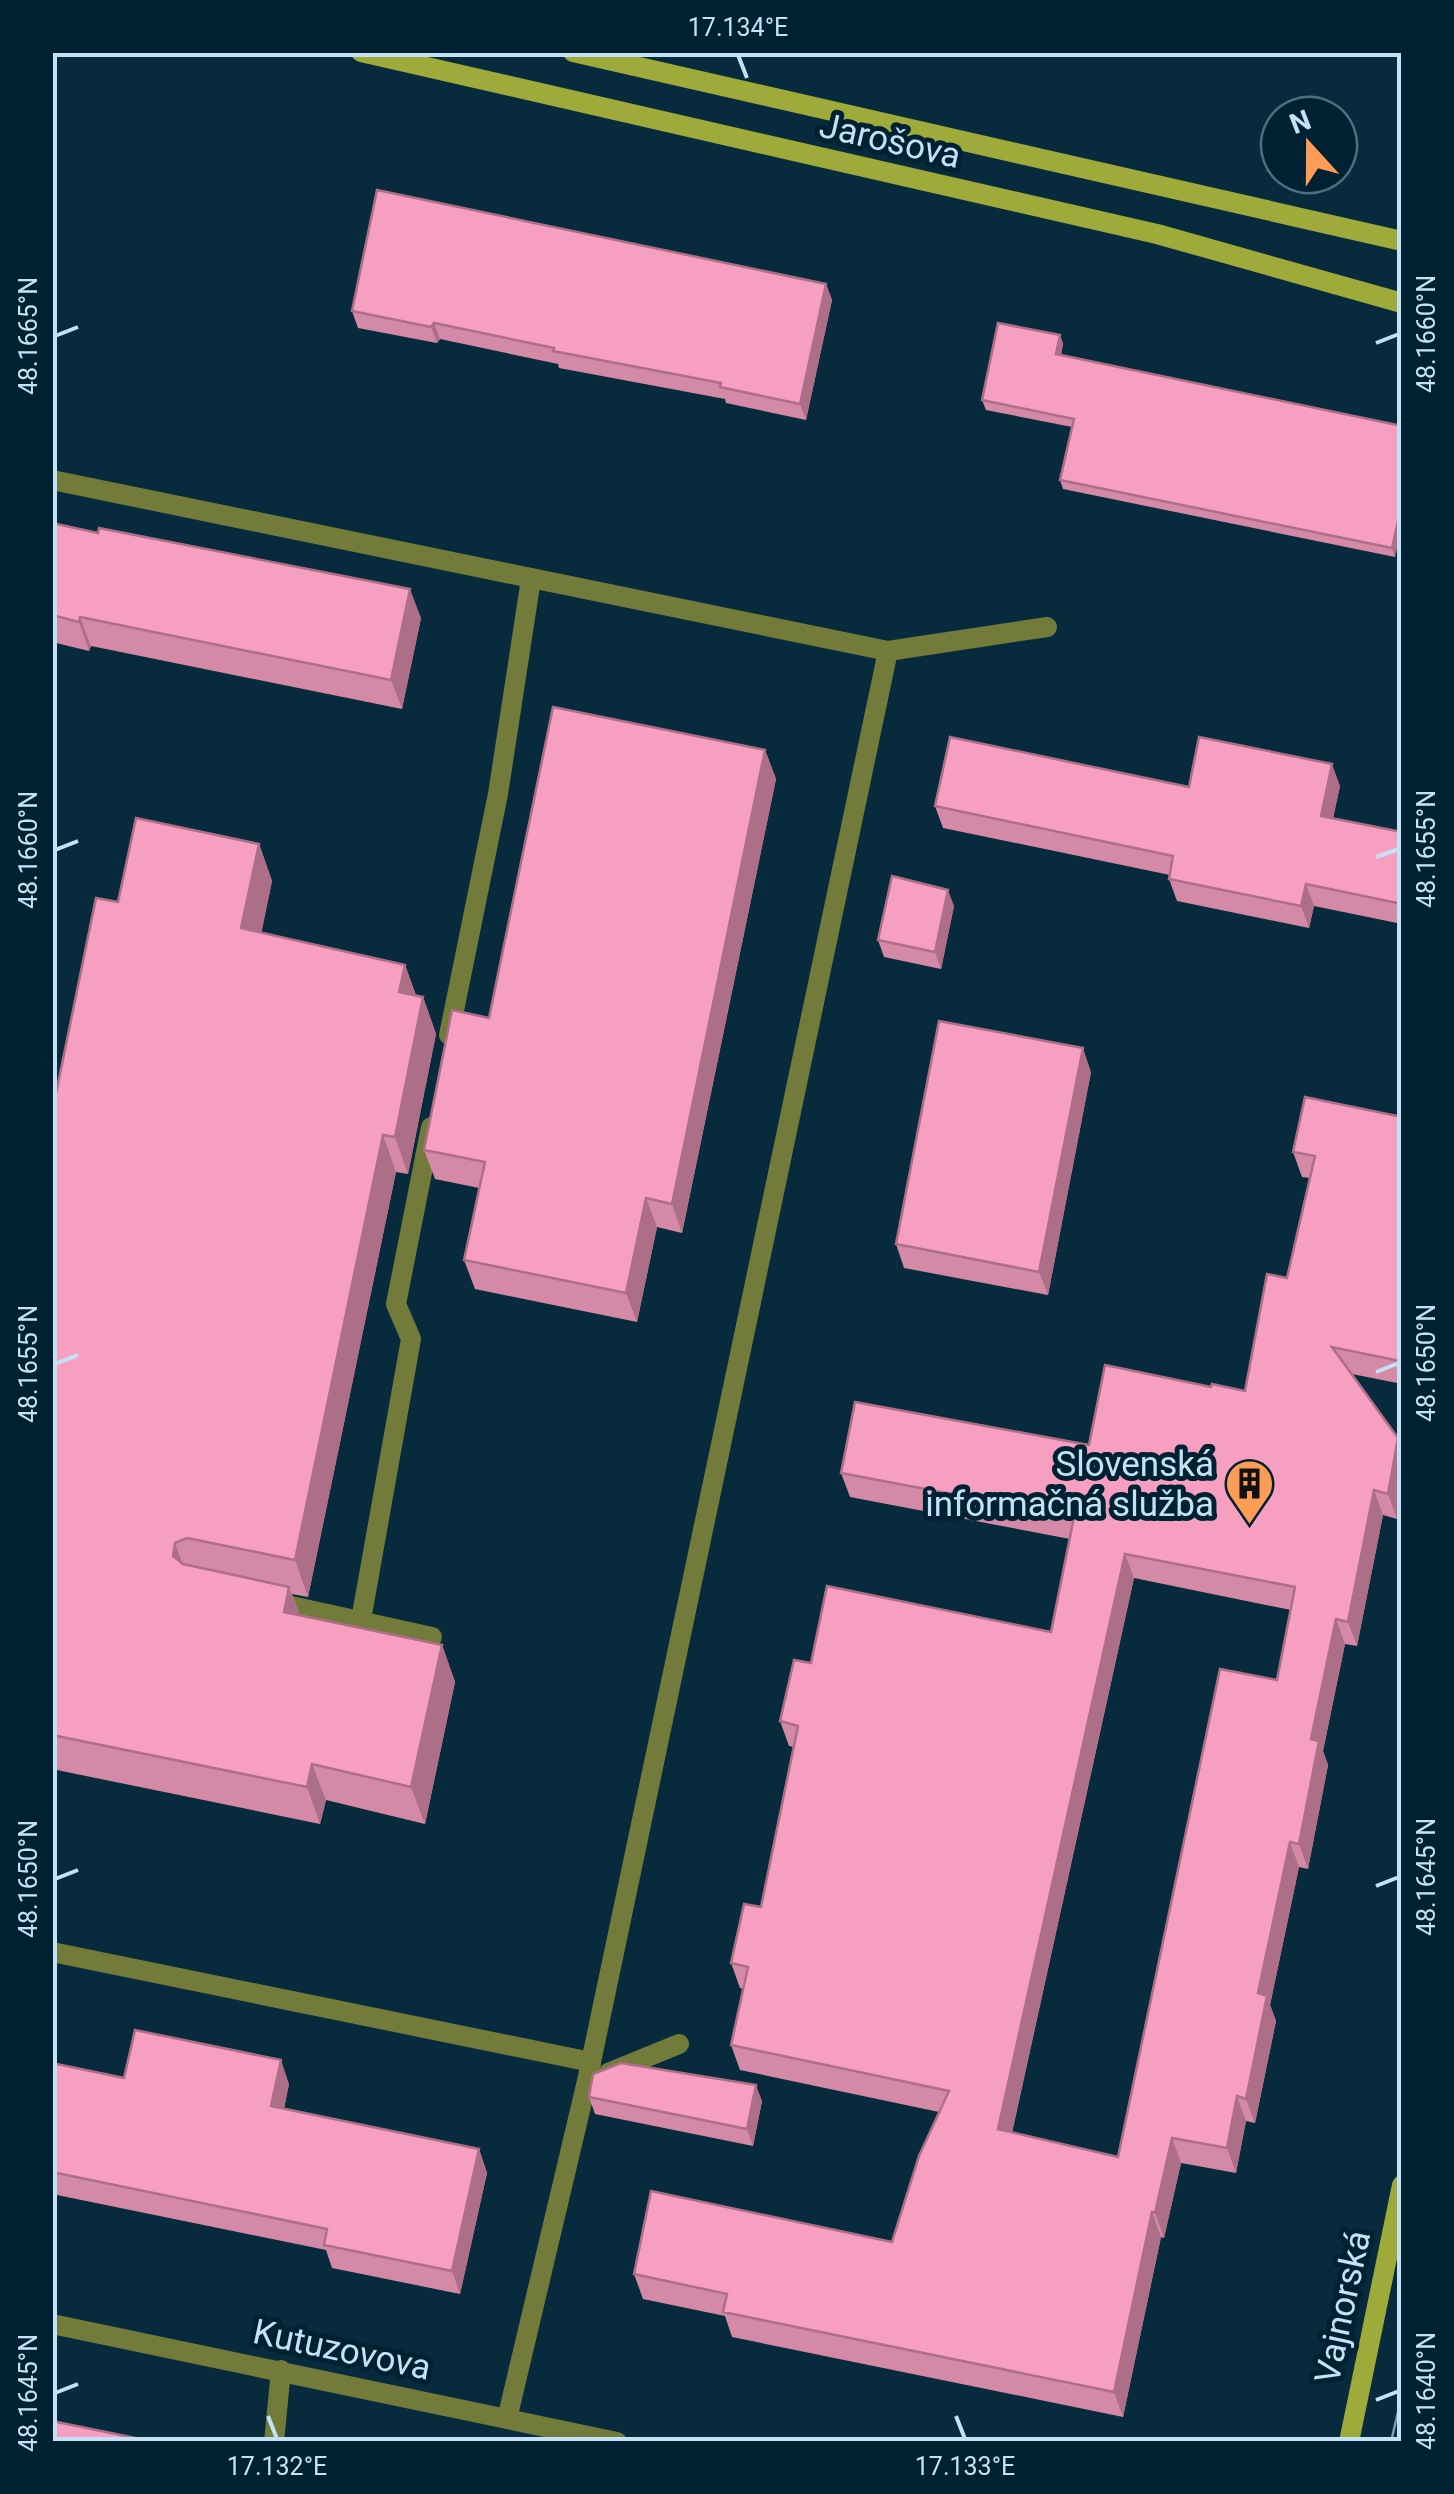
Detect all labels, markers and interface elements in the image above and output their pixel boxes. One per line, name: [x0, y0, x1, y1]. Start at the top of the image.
text: 17.134°E: [688, 13, 788, 42]
north arrow: [1259, 95, 1359, 195]
text: N: [1285, 103, 1315, 141]
street label: Jarošova: [816, 105, 964, 177]
text: 48.1660°N: [1412, 275, 1441, 393]
text: 48.1665°N: [14, 277, 43, 395]
text: 48.1655°N: [1412, 790, 1441, 908]
text: 48.1660°N: [14, 791, 43, 909]
text: 48.1650°N: [1412, 1304, 1441, 1422]
text: 48.1655°N: [14, 1305, 43, 1423]
place label: Slovenská informačná služba: [925, 1444, 1214, 1525]
building icon: Slovenská informačná služba: [1223, 1458, 1275, 1526]
text: 48.1645°N: [1412, 1818, 1441, 1936]
text: 48.1650°N: [14, 1820, 43, 1938]
street label: Vajnorská: [1307, 2227, 1379, 2387]
street label: Kutuzovova: [249, 2311, 435, 2389]
text: 48.1640°N: [1412, 2332, 1441, 2450]
text: 48.1645°N: [14, 2334, 43, 2452]
text: 17.132°E: [227, 2452, 327, 2481]
text: 17.133°E: [915, 2452, 1015, 2481]

